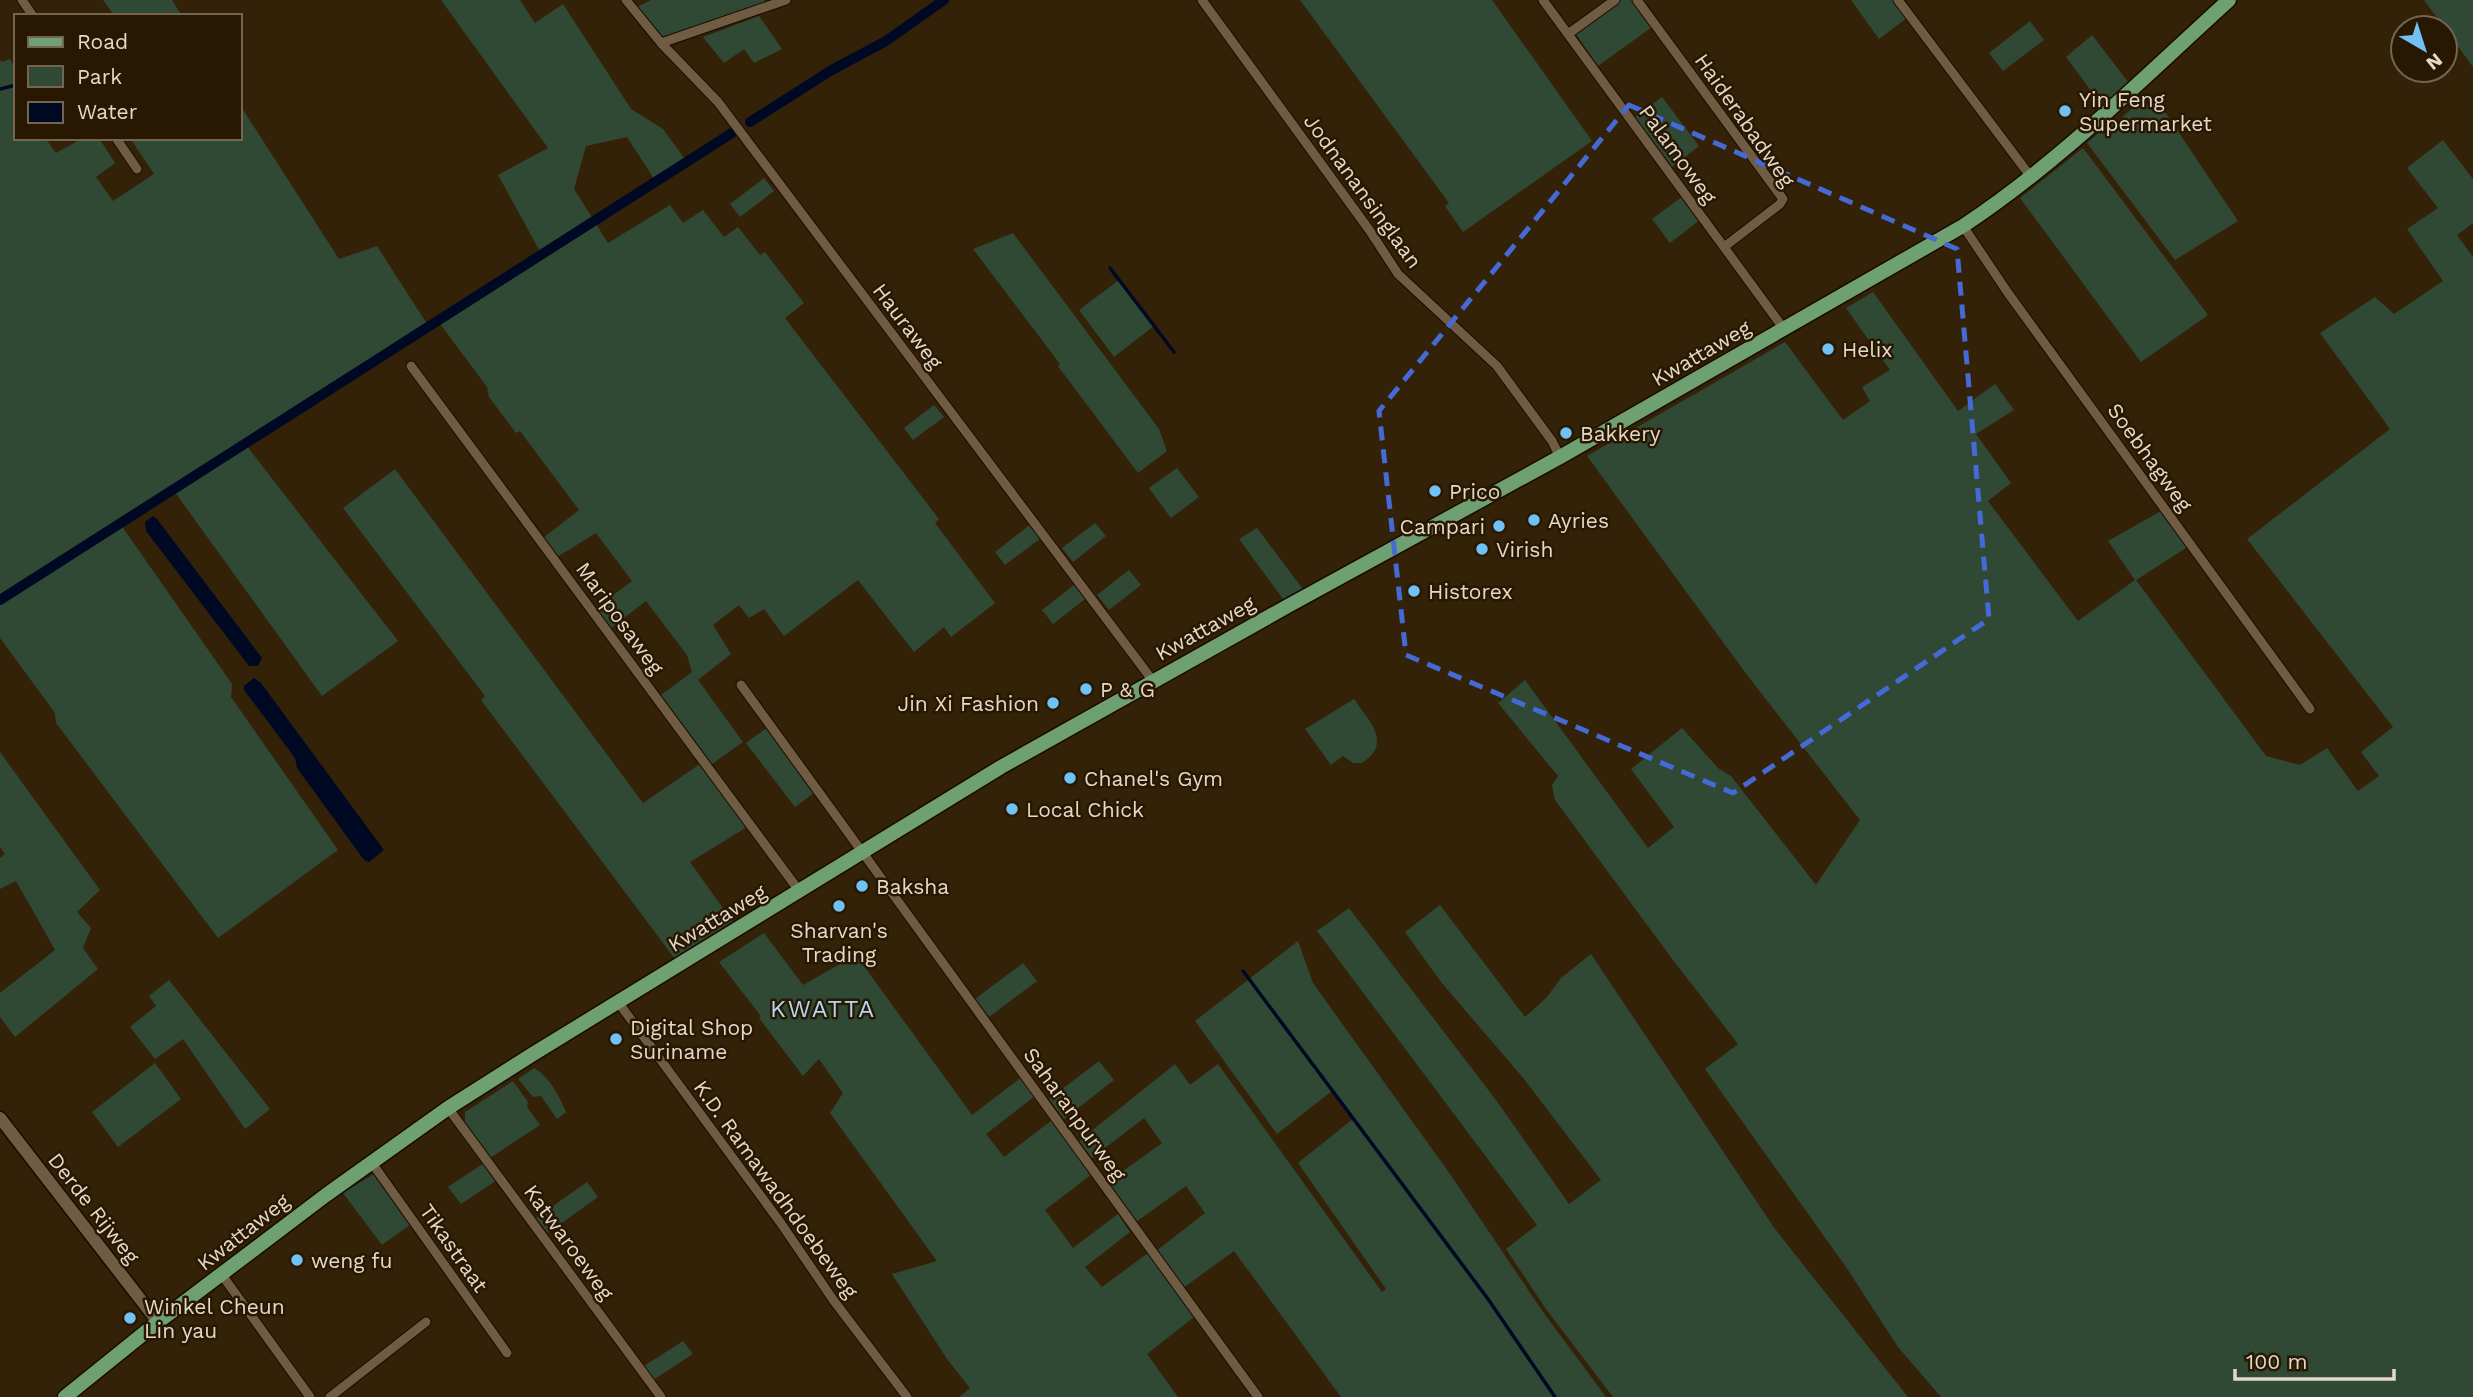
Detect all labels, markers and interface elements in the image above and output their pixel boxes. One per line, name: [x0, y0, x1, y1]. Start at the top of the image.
legend: [14, 14, 242, 140]
north arrow: [2389, 14, 2459, 84]
text: Road: [77, 29, 128, 54]
text: N: [2422, 48, 2447, 75]
street label: Haiderabadweg: [1690, 49, 1801, 192]
text: Park: [77, 64, 122, 89]
place label: Yin Feng Supermarket: [2079, 87, 2212, 136]
text: Water: [77, 99, 138, 124]
street label: Palamoweg: [1634, 100, 1723, 209]
marker: Yin Feng Supermarket: [2057, 103, 2073, 119]
street label: Jodnanansinglaan: [1299, 109, 1427, 273]
street label: Hauraweg: [868, 278, 949, 374]
street label: Kwattaweg: [1647, 314, 1756, 391]
place label: Helix: [1842, 337, 1893, 362]
marker: Helix: [1820, 341, 1836, 357]
street label: Soebhagweg: [2102, 398, 2198, 517]
place label: Bakkery: [1580, 421, 1661, 446]
marker: Bakkery: [1558, 425, 1574, 441]
place label: Prico: [1449, 479, 1500, 504]
marker: Prico: [1427, 483, 1443, 499]
place label: Ayries: [1548, 508, 1609, 533]
marker: Ayries: [1526, 512, 1542, 528]
place label: Campari: [1399, 514, 1485, 539]
marker: Campari: [1491, 518, 1507, 534]
place label: Virish: [1496, 537, 1553, 562]
marker: Virish: [1474, 541, 1490, 557]
street label: Mariposaweg: [571, 557, 670, 680]
place label: Historex: [1428, 579, 1513, 604]
marker: Historex: [1406, 583, 1422, 599]
street label: Kwattaweg: [1151, 590, 1260, 666]
place label: P & G: [1100, 677, 1155, 702]
marker: P & G: [1078, 681, 1094, 697]
place label: Jin Xi Fashion: [897, 691, 1039, 716]
marker: Jin Xi Fashion: [1045, 695, 1061, 711]
place label: Chanel's Gym: [1084, 766, 1223, 791]
marker: Chanel's Gym: [1062, 770, 1078, 786]
place label: Local Chick: [1026, 797, 1144, 822]
marker: Local Chick: [1004, 801, 1020, 817]
place label: Baksha: [876, 874, 949, 899]
street label: Kwattaweg: [663, 878, 771, 957]
marker: Baksha: [854, 878, 870, 894]
marker: Sharvan's Trading: [831, 898, 847, 914]
place label: Sharvan's Trading: [790, 918, 888, 967]
district label: KWATTA: [770, 995, 876, 1023]
place label: Digital Shop Suriname: [630, 1015, 753, 1064]
marker: Digital Shop Suriname: [608, 1031, 624, 1047]
street label: Saharanpurweg: [1018, 1043, 1132, 1186]
street label: K.D. Ramawadhdoebeweg: [689, 1075, 864, 1303]
street label: Derde Rijweg: [43, 1148, 145, 1269]
street label: Katwaroeweg: [519, 1180, 620, 1305]
street label: Kwattaweg: [192, 1188, 295, 1276]
street label: Tikastraat: [415, 1199, 494, 1297]
place label: weng fu: [311, 1248, 392, 1273]
marker: weng fu: [289, 1252, 305, 1268]
place label: Winkel Cheun Lin yau: [144, 1294, 285, 1343]
marker: Winkel Cheun Lin yau: [122, 1310, 138, 1326]
scale bar: [2235, 1338, 2394, 1382]
text: 100 m: [2246, 1349, 2308, 1374]

